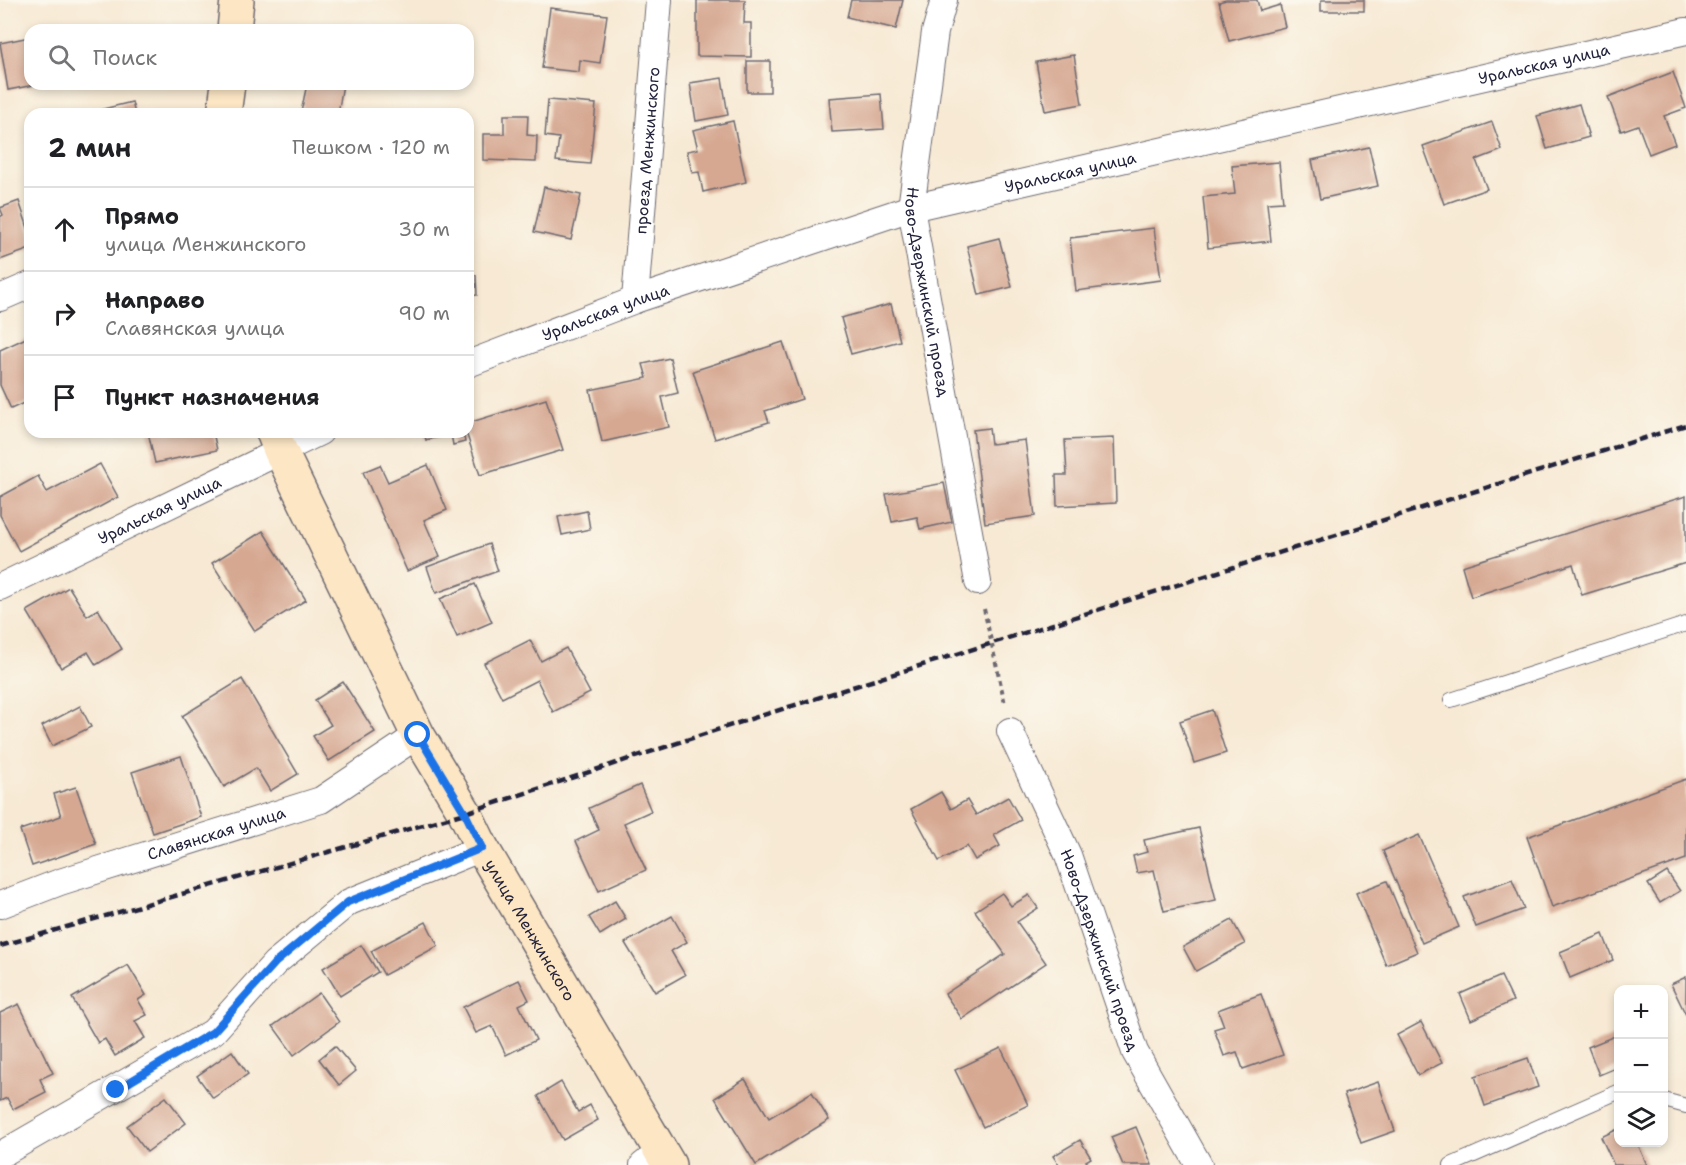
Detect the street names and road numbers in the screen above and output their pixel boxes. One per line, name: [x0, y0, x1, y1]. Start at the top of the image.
street label: Уральская улица: [1476, 39, 1612, 89]
street label: проезд Менжинского: [630, 66, 665, 235]
street label: Уральская улица: [1002, 147, 1138, 197]
street label: Ново-Дзержинский проезд: [900, 186, 955, 398]
street label: Уральская улица: [539, 279, 672, 346]
street label: Уральская улица: [94, 472, 225, 549]
street label: Славянская улица: [145, 802, 288, 865]
street label: Ново-Дзержинский проезд: [1055, 845, 1144, 1054]
street label: улица Менжинского: [480, 855, 580, 1005]

